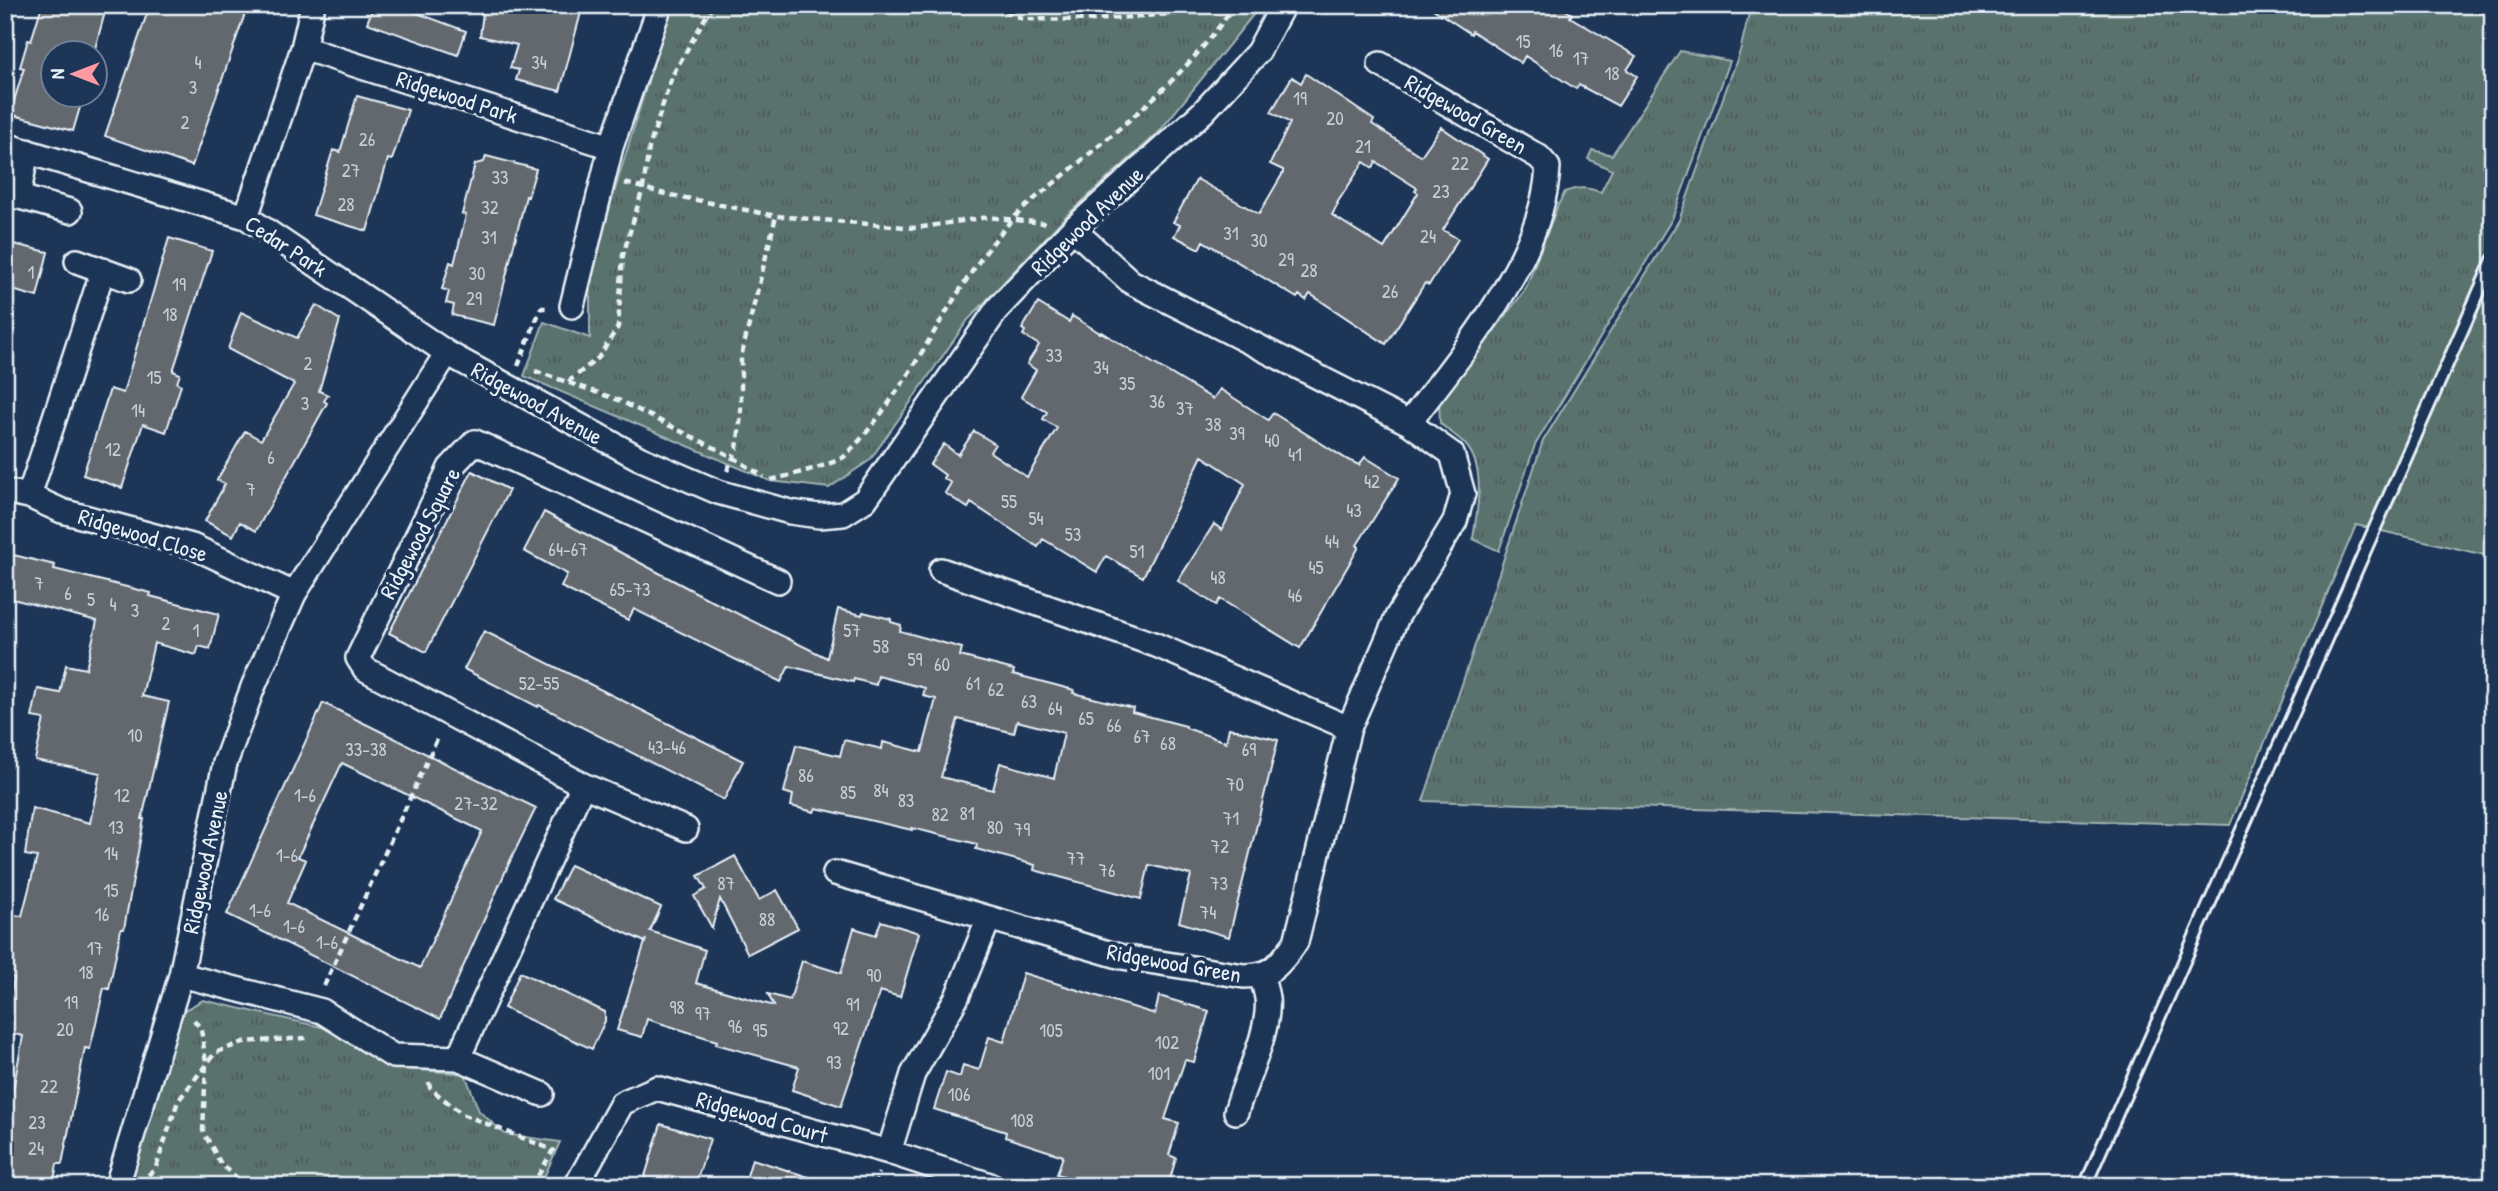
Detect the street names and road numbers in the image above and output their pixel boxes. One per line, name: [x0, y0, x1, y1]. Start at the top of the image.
street label: Ridgewood Park: [393, 62, 522, 131]
street label: Ridgewood Green: [1400, 66, 1533, 161]
street label: Ridgewood Avenue: [1023, 159, 1150, 282]
street label: Cedar Park: [239, 207, 334, 284]
street label: Ridgewood Avenue: [466, 354, 608, 451]
street label: Ridgewood Square: [372, 462, 467, 604]
street label: Ridgewood Close: [75, 500, 211, 569]
street label: Ridgewood Avenue: [174, 787, 235, 936]
street label: Ridgewood Green: [1104, 935, 1244, 990]
street label: Ridgewood Court: [693, 1083, 832, 1150]

